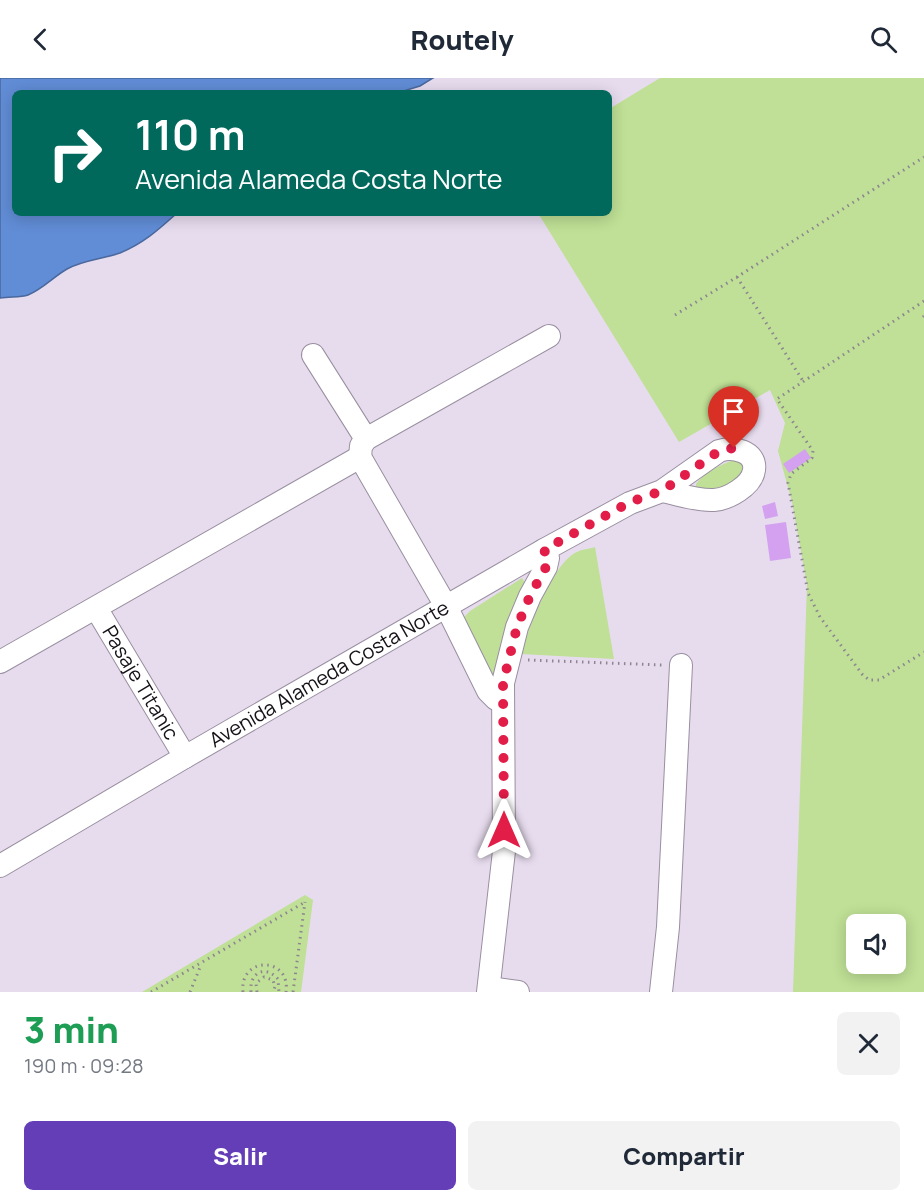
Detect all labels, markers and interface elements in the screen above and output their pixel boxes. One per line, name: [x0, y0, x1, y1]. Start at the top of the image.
text: Routely: [410, 21, 514, 58]
icon: back: [24, 23, 57, 56]
icon: search: [867, 23, 900, 56]
text: 110 m: [135, 105, 246, 163]
icon: right: [36, 114, 114, 192]
text: Avenida Alameda Costa Norte: [135, 160, 503, 197]
pin: [708, 386, 759, 448]
icon: arrive: [717, 395, 750, 428]
street label: Avenida Alameda Costa Norte: [204, 594, 454, 753]
street label: Pasaje Titanic: [97, 620, 186, 745]
position arrow: [472, 798, 536, 862]
map controls: [846, 914, 906, 974]
button: sound: [846, 914, 906, 974]
text: 3 min: [24, 1005, 119, 1054]
button: close: [837, 1012, 900, 1075]
text: 190 m · 09:28: [24, 1052, 144, 1079]
button: Salir: [24, 1121, 456, 1190]
button: Compartir: [468, 1121, 900, 1190]

